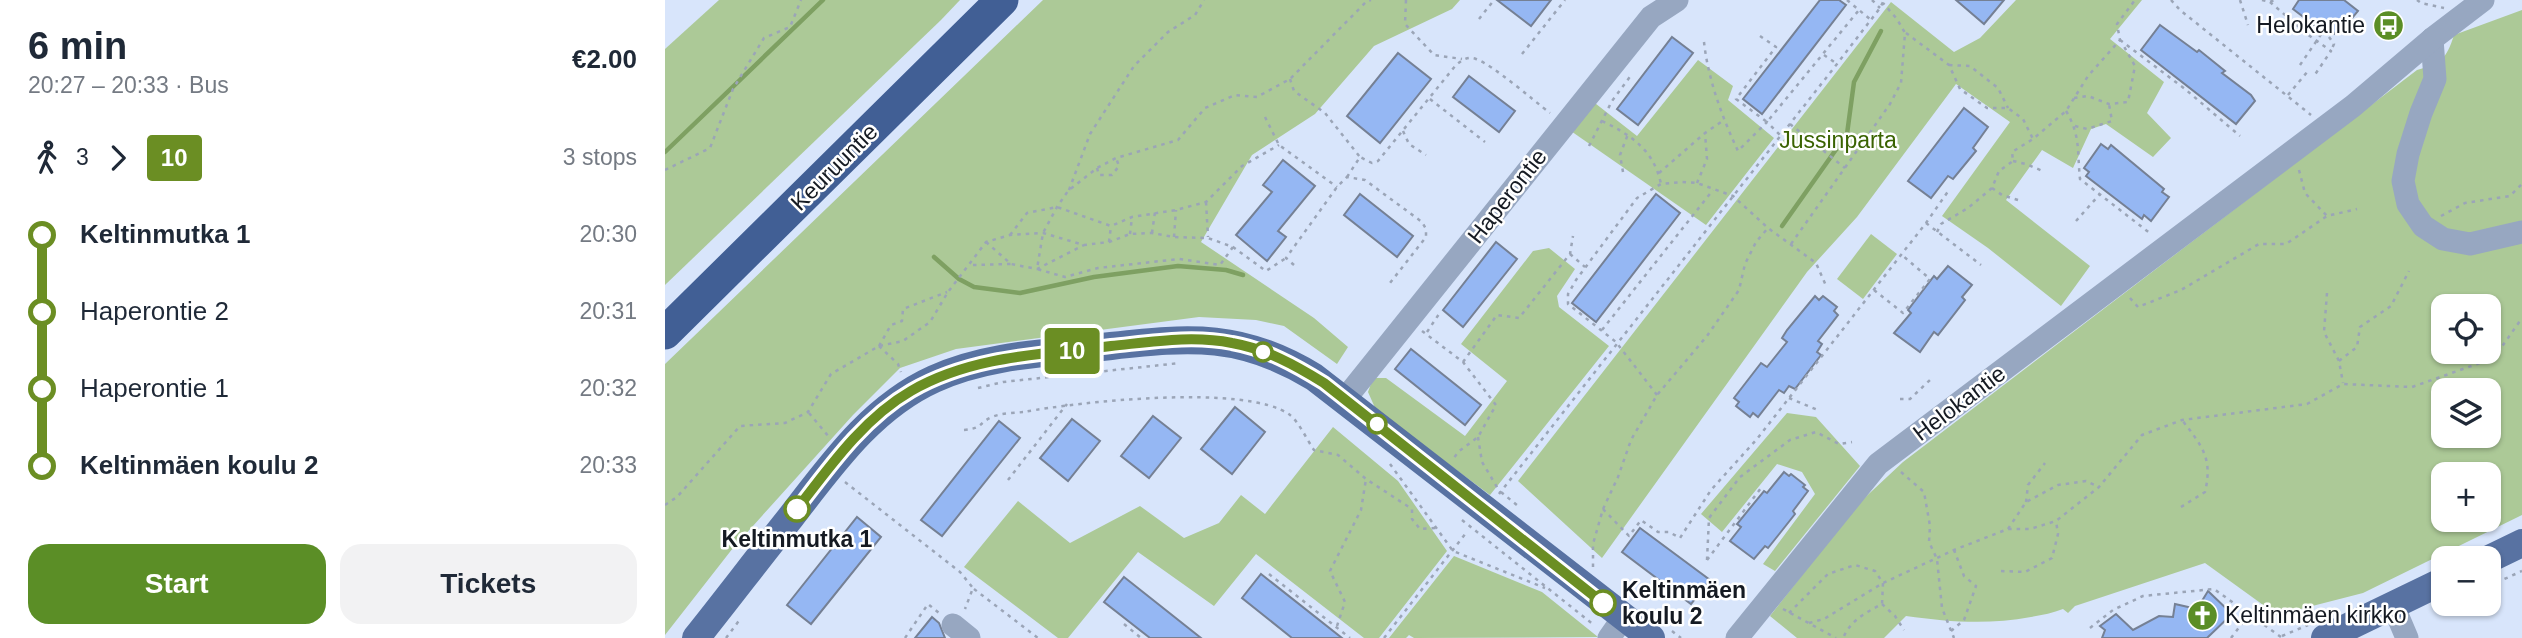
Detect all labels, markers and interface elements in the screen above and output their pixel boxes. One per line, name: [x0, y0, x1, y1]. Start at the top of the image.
bus stop icon: Helokantie: [2371, 8, 2405, 42]
place label: Helokantie: [2256, 12, 2365, 38]
text: 6 min: [28, 25, 127, 67]
text: €2.00: [572, 44, 637, 74]
text: 20:27 – 20:33 · Bus: [28, 72, 229, 98]
street label: Keuruuntie: [785, 118, 883, 216]
park label: Jussinparta: [1779, 127, 1897, 153]
icon: walk: [28, 139, 66, 177]
icon: forward: [99, 139, 137, 177]
text: 3: [76, 144, 89, 170]
text: 10: [161, 144, 188, 171]
text: 3 stops: [563, 144, 637, 170]
street label: Haperontie: [1462, 144, 1552, 248]
text: Keltinmutka 1: [80, 219, 251, 249]
text: 20:30: [579, 221, 637, 247]
map controls: [2431, 294, 2501, 616]
button: locate: [2431, 294, 2501, 364]
text: Haperontie 2: [80, 296, 229, 326]
text: 20:31: [579, 298, 637, 324]
line badge: 10: [1041, 328, 1103, 374]
text: 10: [1059, 337, 1085, 364]
unlabelled marker: [1253, 342, 1273, 362]
street label: Helokantie: [1908, 360, 2010, 446]
text: Haperontie 1: [80, 373, 229, 403]
text: 20:32: [579, 375, 637, 401]
button: layers: [2431, 378, 2501, 448]
unlabelled marker: [1367, 414, 1387, 434]
text: Keltinmäen koulu 2: [80, 450, 318, 480]
text: 20:33: [579, 452, 637, 478]
button: +: [2431, 462, 2501, 532]
marker: Keltinmutka 1: [784, 496, 810, 522]
place label: Keltinmutka 1: [722, 526, 873, 552]
button: Start: [28, 544, 326, 624]
button: Tickets: [340, 544, 637, 624]
button: −: [2431, 546, 2501, 616]
place label: Keltinmäen koulu 2: [1622, 577, 1746, 629]
marker: Keltinmäen koulu 2: [1590, 590, 1616, 616]
church icon: Keltinmäen kirkko: [2185, 598, 2219, 632]
place label: Keltinmäen kirkko: [2225, 602, 2407, 628]

